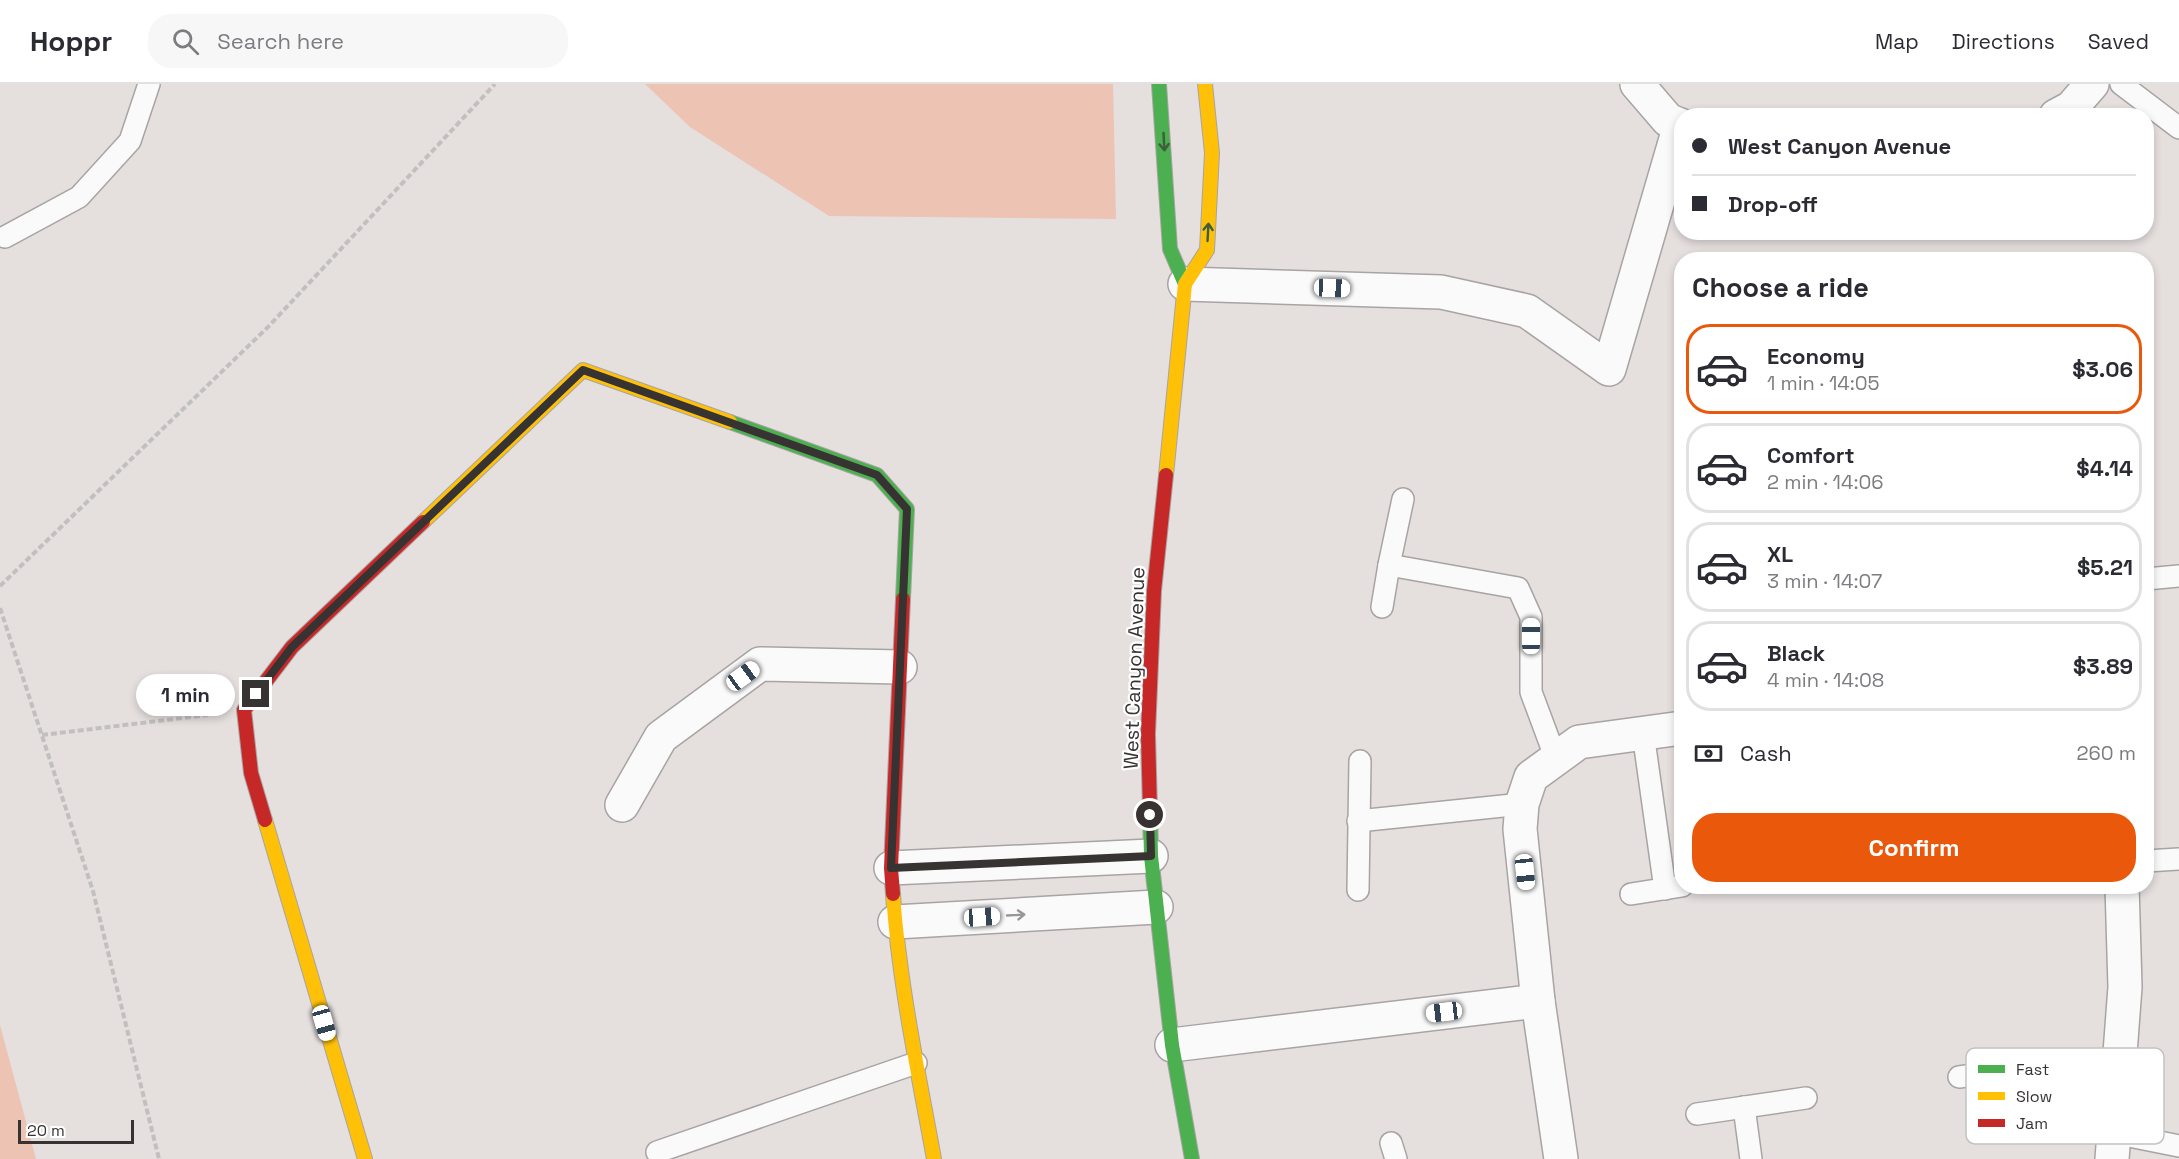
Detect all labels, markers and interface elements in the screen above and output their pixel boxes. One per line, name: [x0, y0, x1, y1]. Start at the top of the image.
search box: [148, 14, 568, 68]
text: Hoppr: [30, 23, 112, 59]
icon: search: [169, 25, 202, 58]
text: Search here: [217, 27, 344, 55]
text: Map: [1875, 28, 1919, 55]
text: Directions: [1952, 28, 2055, 55]
text: Saved: [2088, 28, 2149, 55]
one-way arrow: [1158, 132, 1169, 152]
text: West Canyon Avenue: [1728, 132, 1951, 160]
text: Drop-off: [1728, 190, 1818, 218]
one-way arrow: [1202, 222, 1213, 242]
text: Choose a ride: [1692, 270, 1869, 305]
car: [1314, 278, 1350, 298]
icon: car: [1695, 342, 1749, 396]
text: Economy: [1767, 342, 1865, 370]
text: $3.06: [2072, 355, 2133, 383]
text: 1 min · 14:05: [1767, 370, 1880, 396]
icon: car: [1695, 441, 1749, 495]
text: Comfort: [1767, 441, 1855, 469]
text: $4.14: [2076, 454, 2133, 482]
text: 2 min · 14:06: [1767, 469, 1884, 495]
icon: car: [1695, 540, 1749, 594]
text: XL: [1767, 540, 1793, 568]
text: $5.21: [2077, 553, 2133, 581]
street label: West Canyon Avenue: [1117, 566, 1151, 770]
text: 3 min · 14:07: [1767, 568, 1882, 594]
car: [1522, 618, 1540, 654]
icon: car: [1695, 639, 1749, 693]
text: Black: [1767, 639, 1825, 667]
text: $3.89: [2073, 652, 2133, 680]
car: [723, 658, 763, 694]
text: 4 min · 14:08: [1767, 667, 1884, 693]
callout: 1 min: [136, 673, 235, 715]
route end: [242, 680, 269, 707]
text: 1 min: [161, 682, 210, 708]
icon: cash: [1692, 737, 1725, 770]
text: Cash: [1740, 739, 1792, 767]
text: 260 m: [2077, 740, 2136, 766]
route start: [1136, 801, 1163, 828]
button: Confirm: [1692, 813, 2136, 882]
car: [1514, 853, 1536, 891]
car: [963, 907, 1001, 927]
one-way arrow: [1005, 910, 1025, 921]
car: [1425, 1001, 1463, 1023]
car: [310, 1003, 338, 1043]
legend: [1966, 1048, 2164, 1144]
text: Fast: [2016, 1059, 2049, 1080]
text: Slow: [2016, 1086, 2052, 1107]
text: Jam: [2016, 1113, 2048, 1134]
scale bar: [18, 1117, 134, 1144]
text: 20 m: [27, 1120, 65, 1141]

